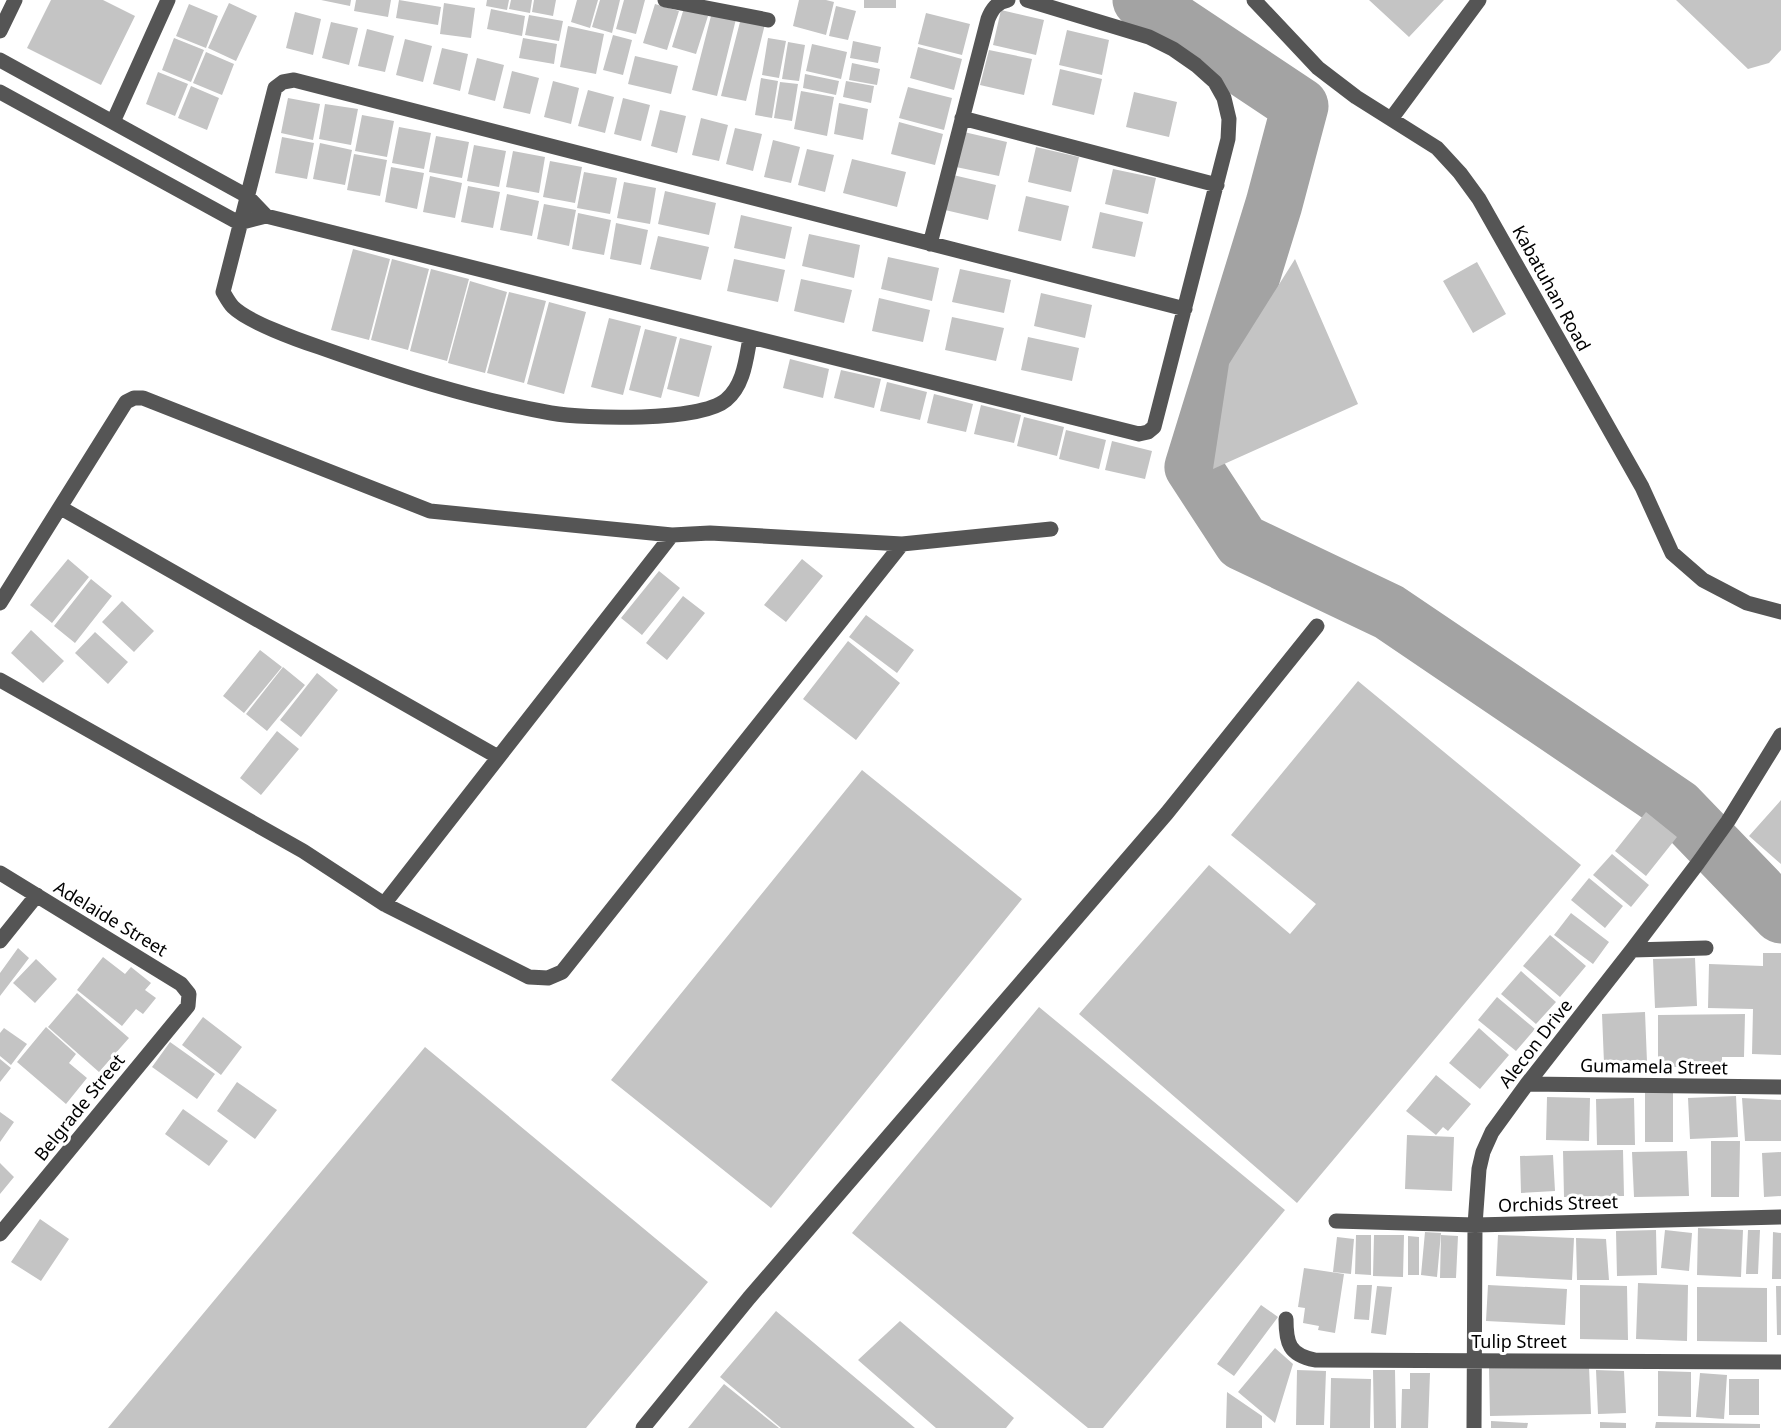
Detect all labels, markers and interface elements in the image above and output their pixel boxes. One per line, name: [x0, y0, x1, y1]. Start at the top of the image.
street label: Kabatuhan Road: [1507, 221, 1597, 355]
street label: Adelaide Street: [50, 875, 173, 962]
street label: Alecon Drive: [1493, 994, 1577, 1092]
street label: Belgrade Street: [28, 1048, 130, 1165]
street label: Gumamela Street: [1580, 1053, 1729, 1079]
street label: Orchids Street: [1498, 1189, 1619, 1217]
street label: Tulip Street: [1471, 1329, 1567, 1353]

